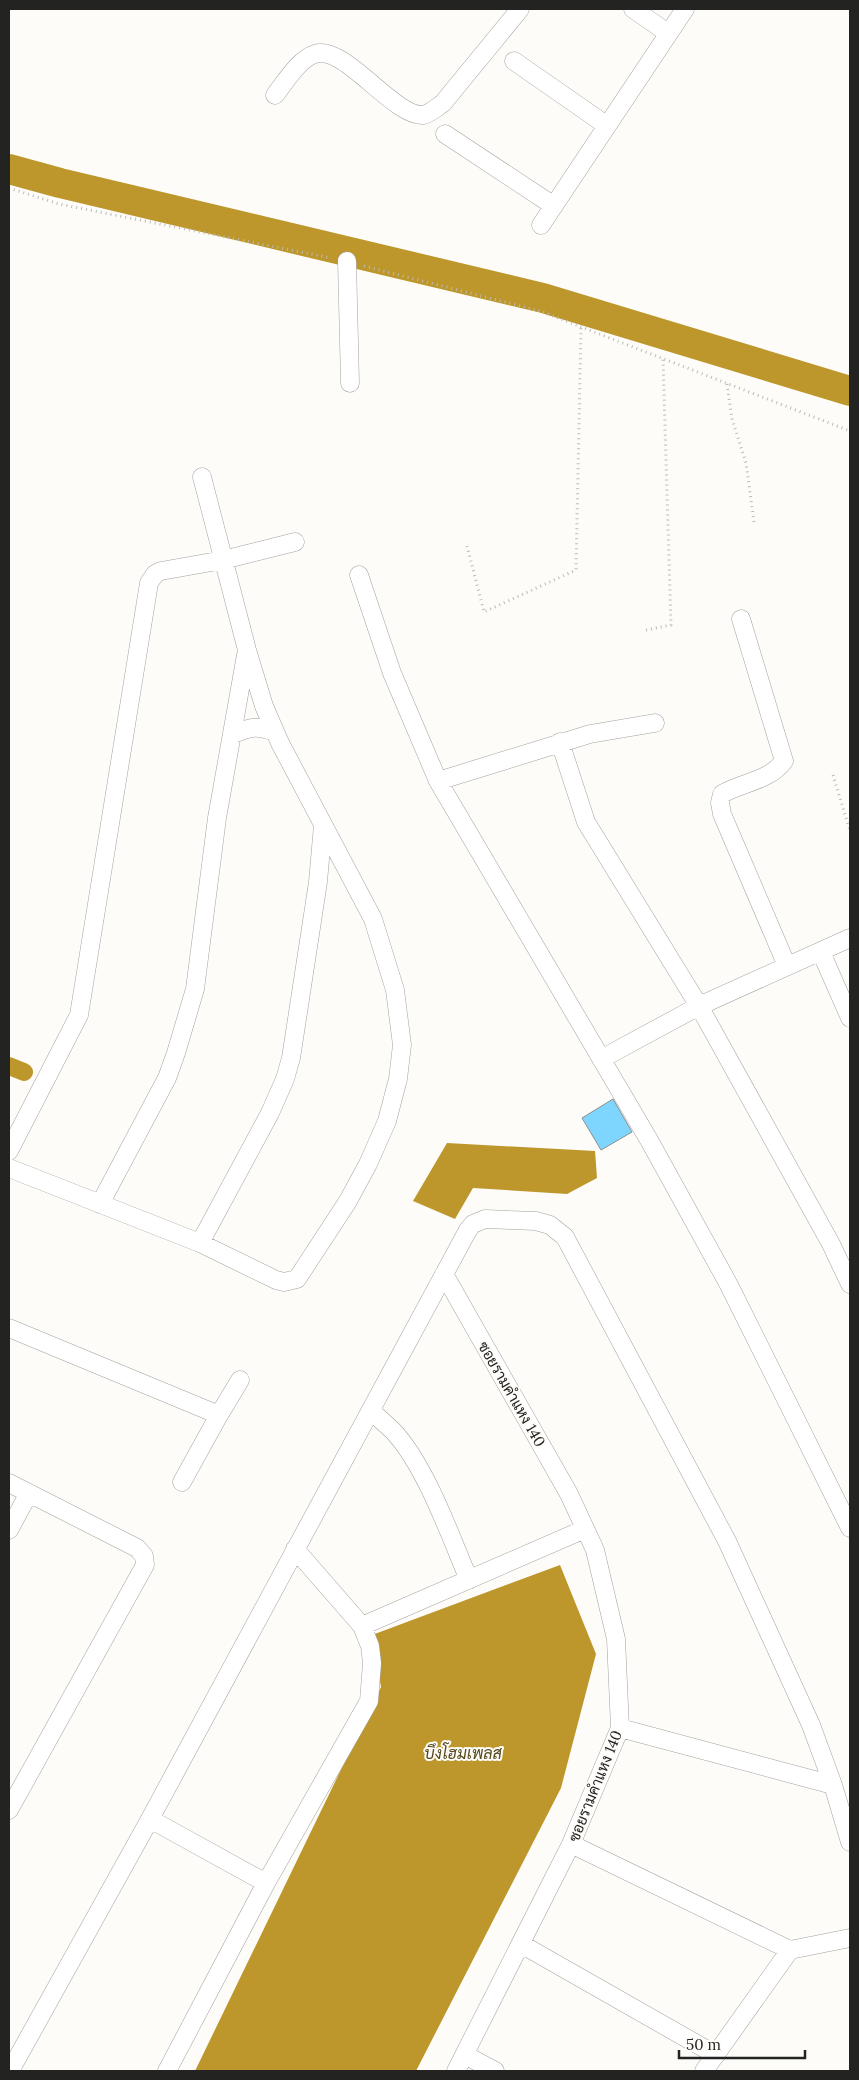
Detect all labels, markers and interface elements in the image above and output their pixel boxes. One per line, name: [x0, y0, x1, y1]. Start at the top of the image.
street label: ซอยรามคำแหง 140: [474, 1338, 550, 1450]
street label: ซอยรามคำแหง 140: [564, 1727, 626, 1845]
water label: บึงโฮมเพลส: [424, 1742, 502, 1763]
scale bar: [679, 2028, 805, 2060]
text: 50 m: [686, 2035, 721, 2054]

